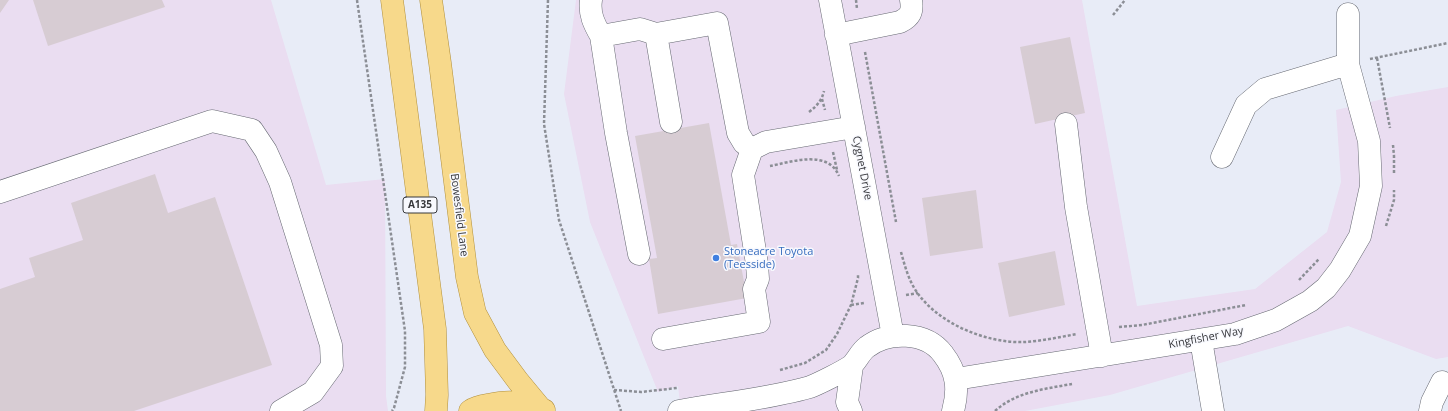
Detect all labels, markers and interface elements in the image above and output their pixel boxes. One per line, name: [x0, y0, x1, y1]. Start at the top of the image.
street label: Cygnet Drive: [849, 135, 875, 201]
street label: Bowesfield Lane: [447, 173, 471, 257]
road number: A135: [403, 197, 437, 213]
place label: Stoneacre Toyota (Teesside): [724, 245, 813, 271]
marker: Stoneacre Toyota (Teesside): [711, 253, 721, 263]
street label: Kingfisher Way: [1167, 324, 1245, 352]

